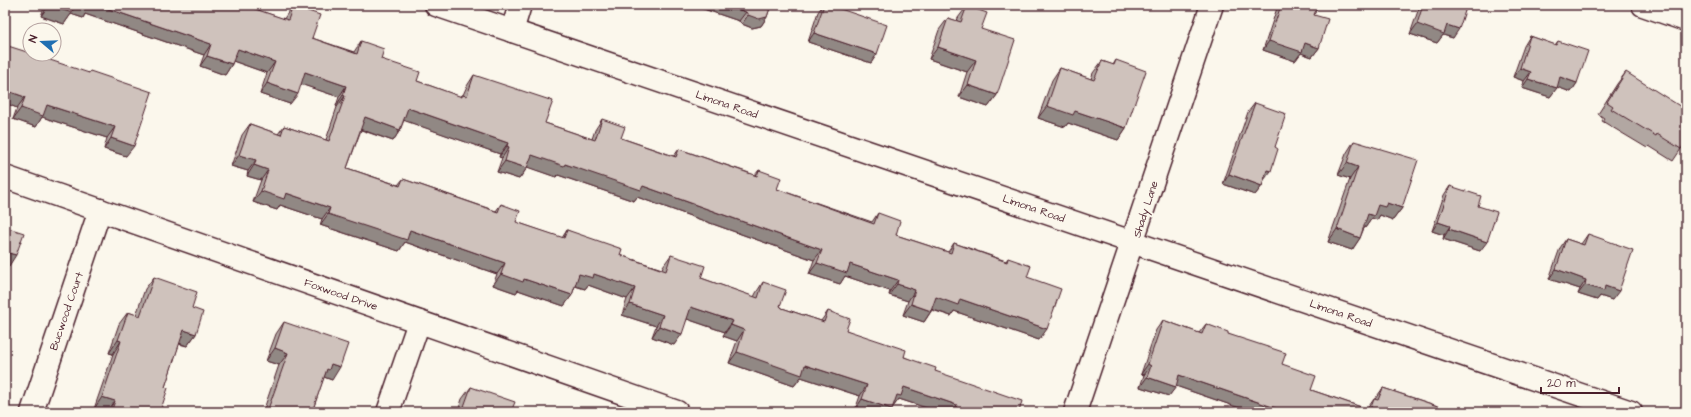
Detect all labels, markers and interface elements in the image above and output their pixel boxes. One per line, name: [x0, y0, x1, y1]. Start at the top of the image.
north arrow: [22, 22, 62, 62]
text: N: [25, 33, 41, 45]
street label: Limona Road: [694, 87, 760, 122]
street label: Shady Lane: [1129, 179, 1163, 240]
street label: Limona Road: [1001, 191, 1067, 226]
street label: Bucwood Court: [46, 270, 87, 352]
street label: Foxwood Drive: [302, 275, 380, 314]
street label: Limona Road: [1308, 296, 1374, 331]
scale bar: [1541, 369, 1619, 395]
text: 20 m: [1547, 375, 1576, 392]

